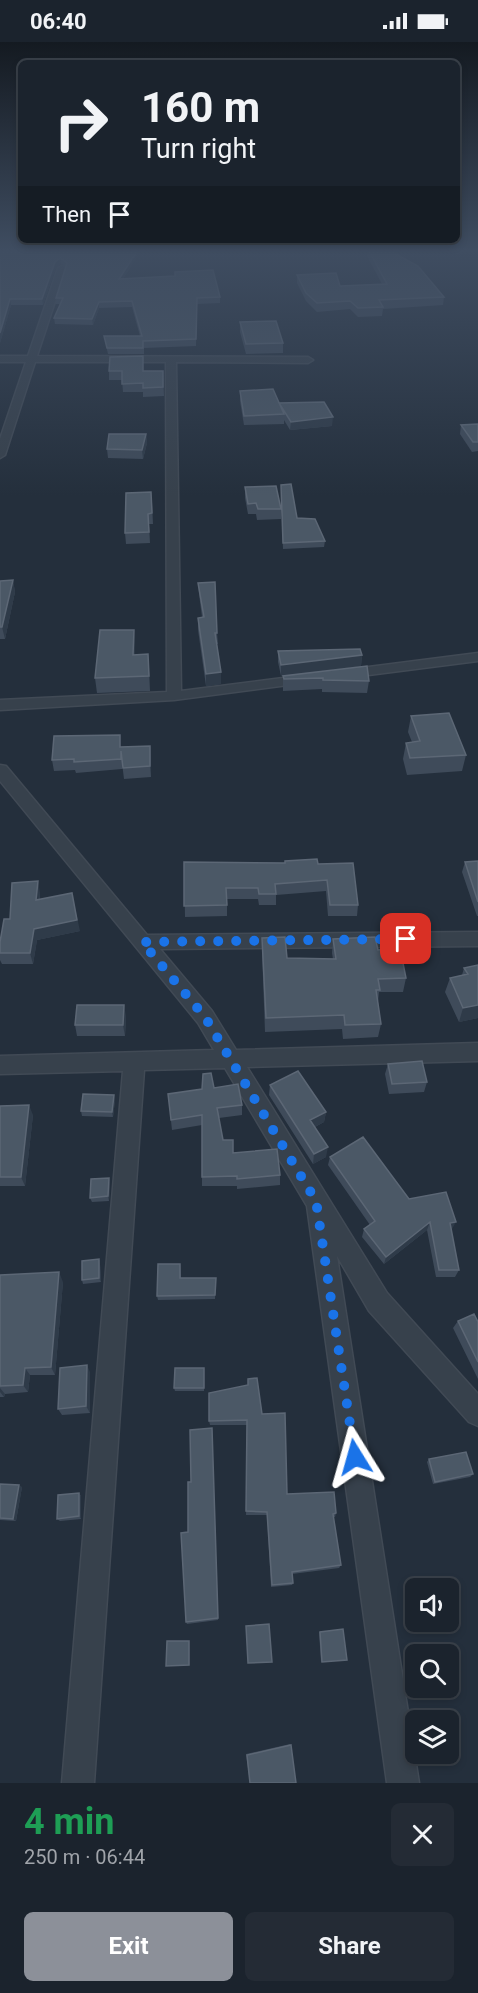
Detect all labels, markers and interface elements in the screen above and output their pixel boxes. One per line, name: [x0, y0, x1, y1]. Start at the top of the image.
text: 06:40: [30, 9, 87, 34]
text: 160 m: [141, 83, 260, 132]
icon: right: [42, 84, 120, 162]
text: Turn right: [141, 133, 256, 165]
icon: arrive: [103, 198, 136, 231]
text: Then: [42, 202, 91, 227]
pin: [380, 913, 431, 964]
icon: arrive: [389, 922, 422, 955]
position arrow: [323, 1425, 387, 1489]
map controls: [405, 1578, 459, 1764]
button: sound: [405, 1578, 459, 1632]
button: search: [405, 1644, 459, 1698]
button: layers: [405, 1710, 459, 1764]
text: 4 min: [24, 1801, 115, 1843]
button: close: [391, 1803, 454, 1866]
text: 250 m · 06:44: [24, 1845, 145, 1869]
button: Exit: [24, 1912, 233, 1981]
button: Share: [245, 1912, 454, 1981]

